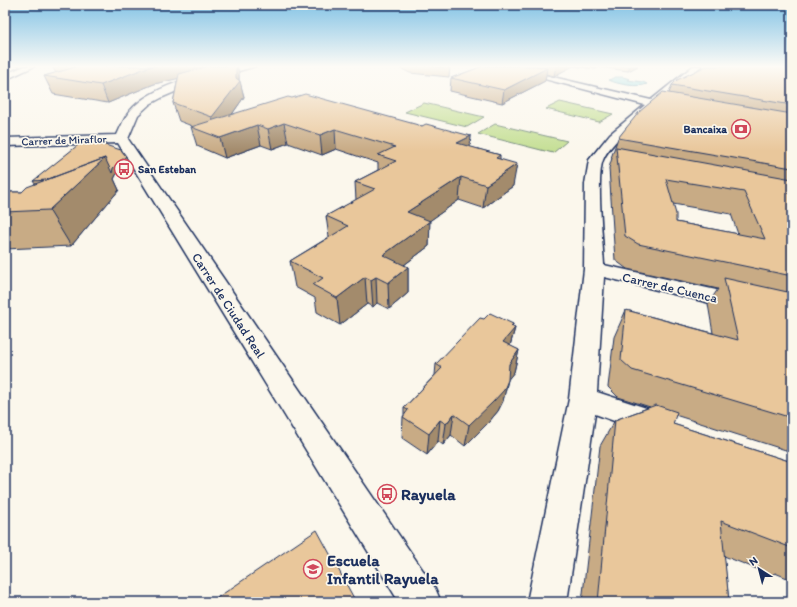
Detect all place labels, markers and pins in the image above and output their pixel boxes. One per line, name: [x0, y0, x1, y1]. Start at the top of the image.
bank icon: Bancaixa: [730, 118, 752, 140]
place label: Bancaixa: [684, 123, 727, 136]
bus stop icon: San Esteban: [113, 158, 135, 180]
place label: San Esteban: [138, 163, 196, 176]
bus stop icon: Rayuela: [376, 483, 398, 505]
place label: Rayuela: [401, 485, 456, 505]
place label: Escuela Infantil Rayuela: [327, 551, 439, 589]
school or university icon: Escuela Infantil Rayuela: [302, 558, 324, 580]

